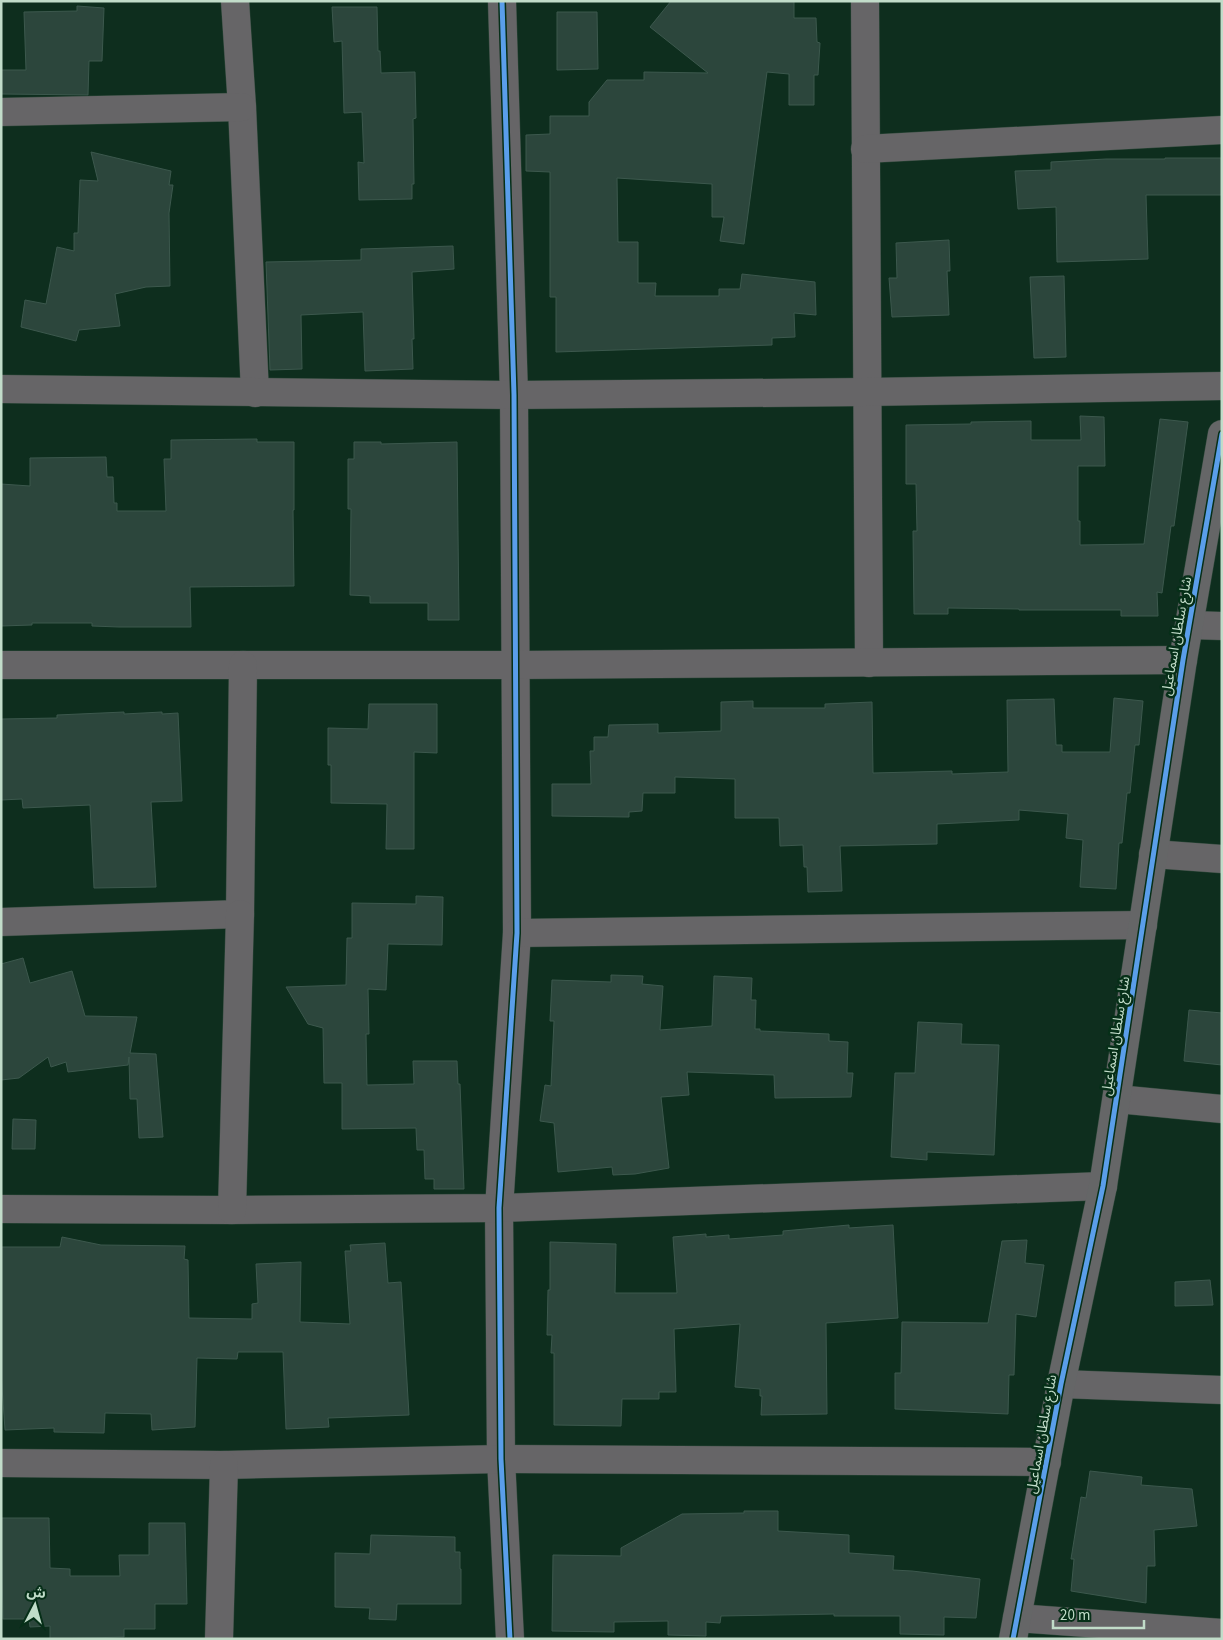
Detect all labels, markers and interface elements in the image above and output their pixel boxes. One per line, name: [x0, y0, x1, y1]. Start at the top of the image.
street label: شارع سلطان اسماعيل: [1157, 575, 1197, 697]
street label: شارع سلطان اسماعيل: [1097, 975, 1135, 1097]
street label: شارع سلطان اسماعيل: [1022, 1373, 1062, 1495]
north arrow: [10, 1580, 60, 1630]
text: ش: [26, 1582, 47, 1604]
scale bar: [1053, 1598, 1144, 1630]
text: 20 m: [1060, 1605, 1090, 1626]

